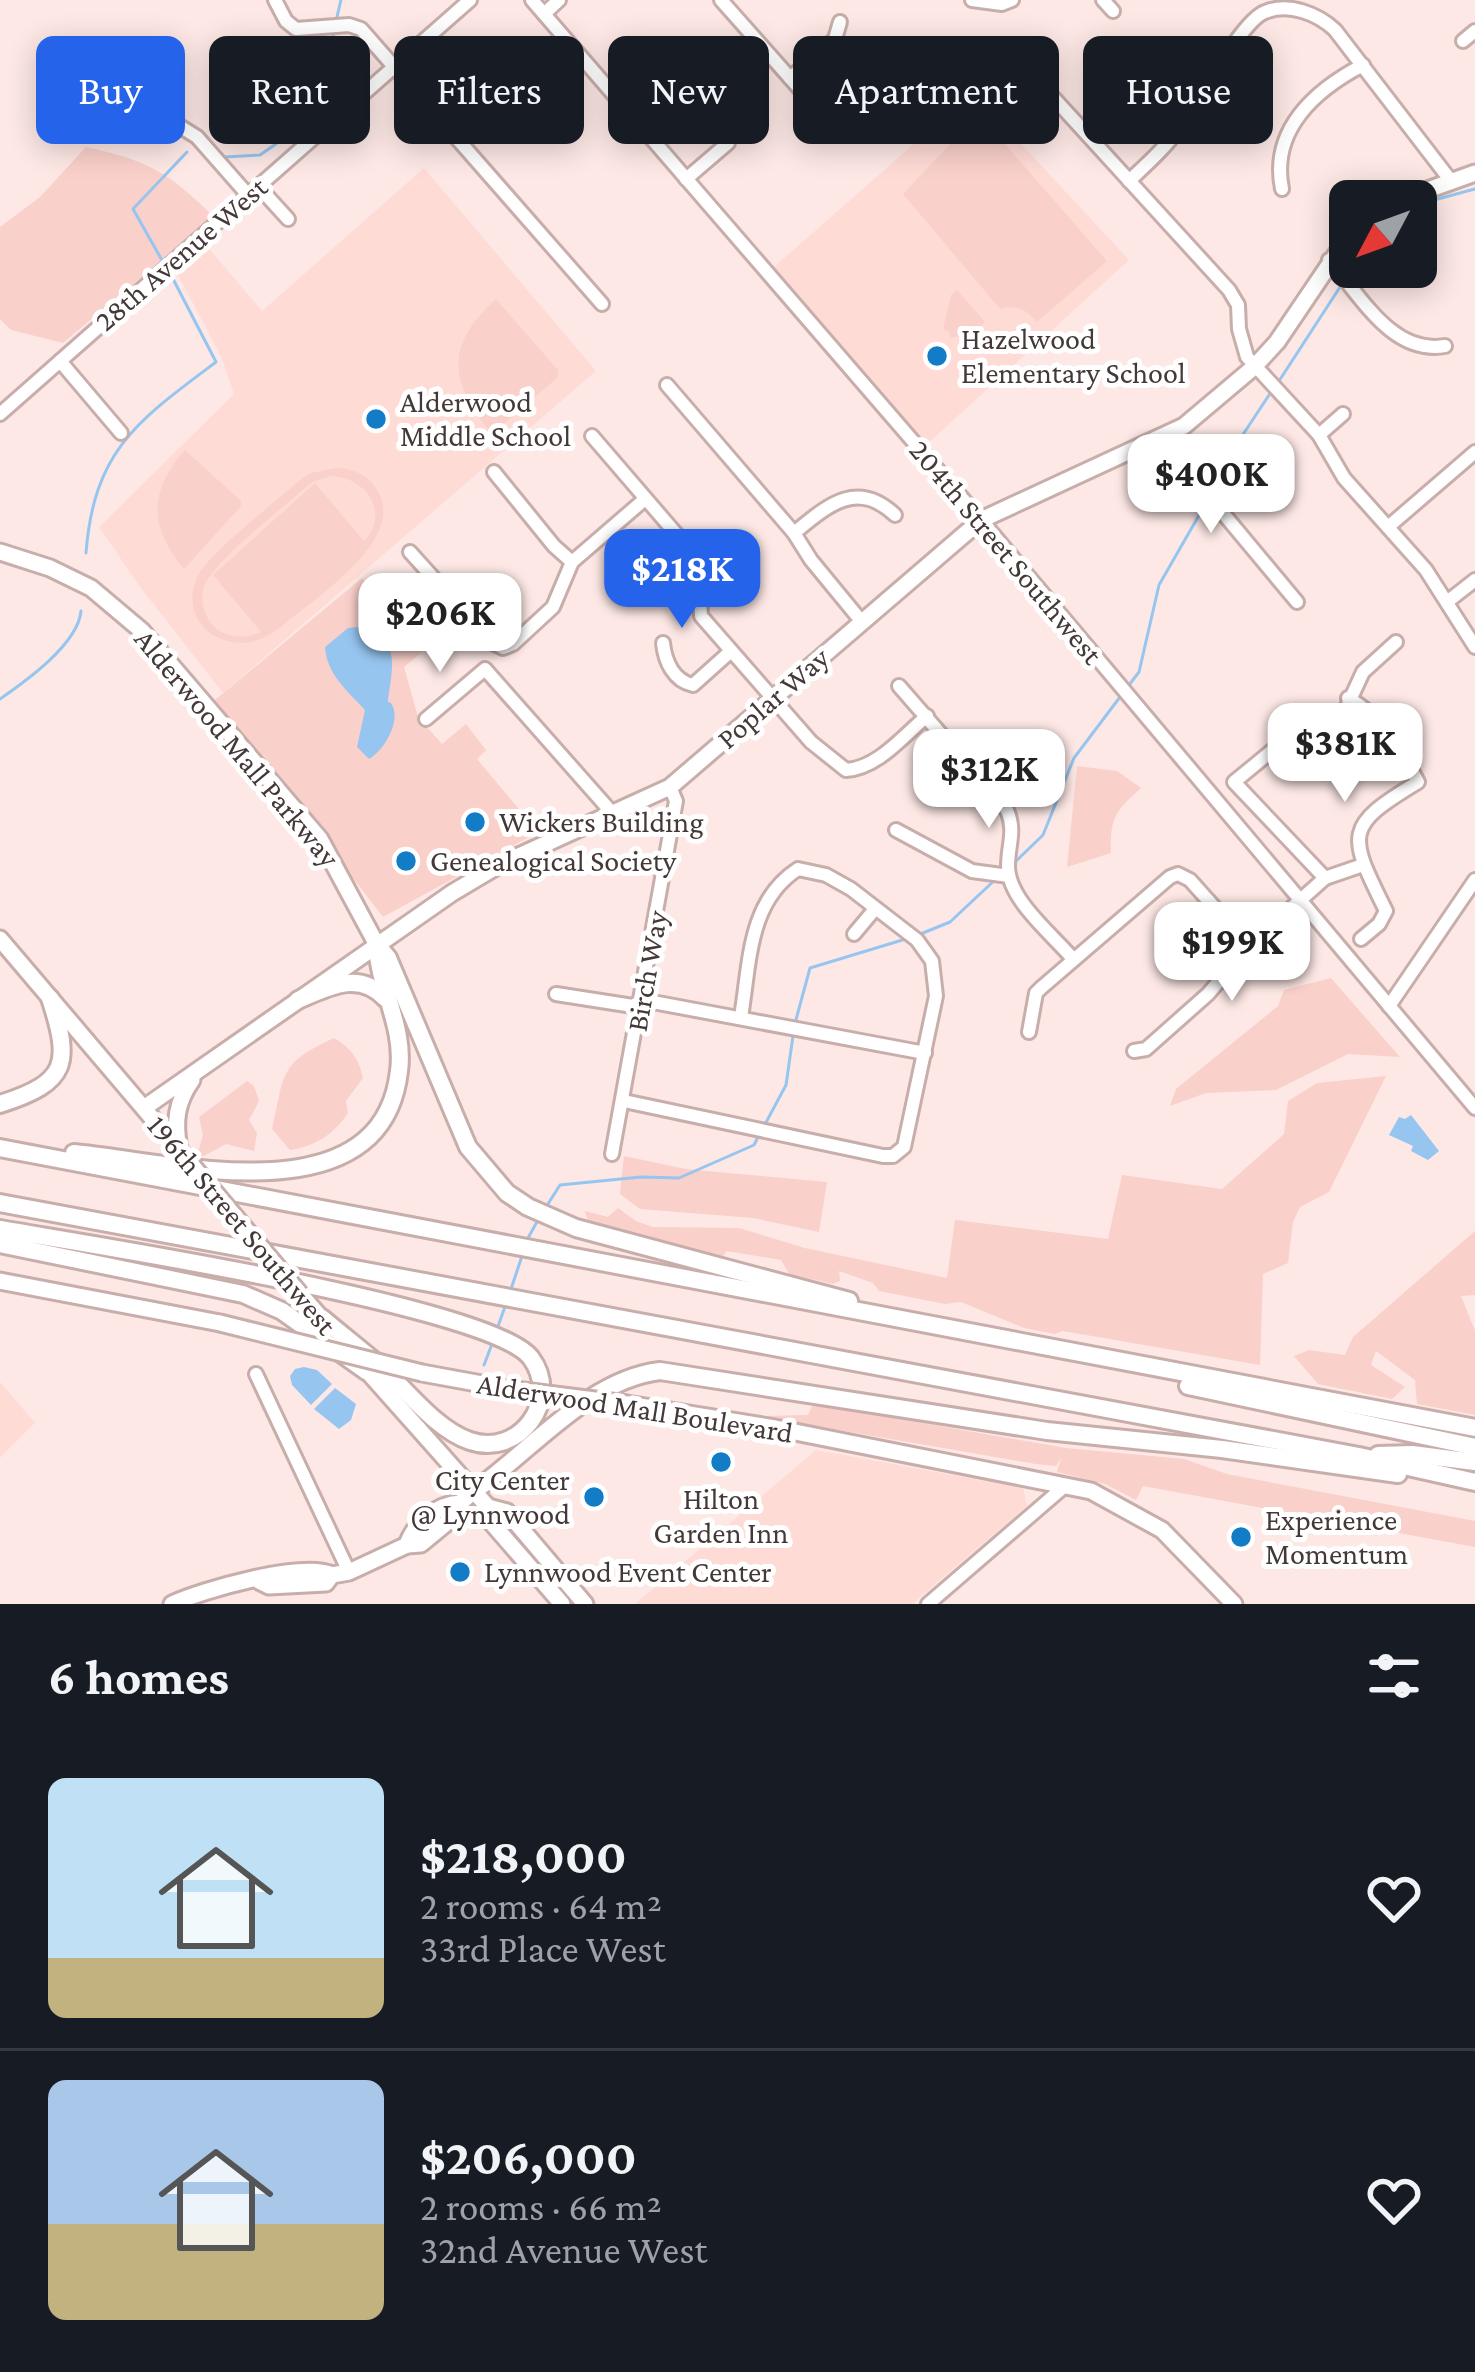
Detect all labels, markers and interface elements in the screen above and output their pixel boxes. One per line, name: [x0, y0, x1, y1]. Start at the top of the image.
chip: Buy: [36, 36, 185, 144]
chip: Rent: [209, 36, 370, 144]
chip: Filters: [394, 36, 584, 144]
chip: New: [608, 36, 769, 144]
chip: Apartment: [793, 36, 1059, 144]
chip: House: [1083, 36, 1273, 144]
street label: 28th Avenue West: [88, 169, 274, 337]
north arrow: [1329, 180, 1437, 288]
map controls: [1329, 180, 1437, 288]
place label: Hazelwood Elementary School: [961, 322, 1186, 390]
marker: Hazelwood Elementary School: [924, 343, 950, 369]
place label: Alderwood Middle School: [400, 385, 571, 452]
marker: Alderwood Middle School: [363, 406, 389, 432]
street label: 204th Street Southwest: [903, 433, 1110, 671]
pin: $400K: [1127, 434, 1295, 536]
text: $400K: [1155, 451, 1267, 494]
pin: $218K: [598, 529, 766, 631]
text: $218K: [631, 546, 733, 589]
pin: $206K: [356, 573, 524, 675]
text: $206K: [385, 590, 495, 633]
street label: Alderwood Mall Parkway: [128, 622, 347, 874]
street label: Poplar Way: [710, 640, 836, 756]
pin: $381K: [1261, 703, 1429, 805]
text: $381K: [1295, 720, 1395, 763]
pin: $312K: [905, 729, 1073, 831]
text: $312K: [940, 746, 1038, 789]
place label: Wickers Building: [499, 805, 704, 839]
marker: Wickers Building: [462, 809, 488, 835]
place label: Genealogical Society: [430, 844, 676, 878]
marker: Genealogical Society: [393, 848, 419, 874]
pin: $199K: [1148, 902, 1316, 1004]
street label: Birch Way: [620, 908, 674, 1034]
text: $199K: [1181, 919, 1283, 962]
street label: 196th Street Southwest: [141, 1109, 344, 1342]
street label: Alderwood Mall Boulevard: [475, 1366, 796, 1449]
marker: Hilton Garden Inn: [708, 1449, 734, 1475]
place label: City Center @ Lynnwood: [410, 1463, 570, 1531]
place label: Hilton Garden Inn: [654, 1482, 788, 1549]
marker: City Center @ Lynnwood: [581, 1484, 607, 1510]
place label: Experience Momentum: [1265, 1503, 1408, 1570]
marker: Experience Momentum: [1228, 1524, 1254, 1550]
place label: Lynnwood Event Center: [484, 1555, 772, 1589]
marker: Lynnwood Event Center: [447, 1559, 473, 1585]
icon: filters: [1361, 1643, 1427, 1709]
text: 6 homes: [48, 1648, 229, 1705]
icon: home: [144, 1826, 288, 1970]
text: $218,000: [420, 1827, 627, 1884]
icon: heart: [1361, 1865, 1427, 1931]
text: 2 rooms · 64 m²: [420, 1884, 662, 1927]
text: 33rd Place West: [420, 1927, 666, 1970]
icon: home: [144, 2128, 288, 2272]
text: $206,000: [420, 2128, 637, 2185]
icon: heart: [1361, 2167, 1427, 2233]
text: 2 rooms · 66 m²: [420, 2185, 662, 2228]
text: 32nd Avenue West: [420, 2228, 707, 2271]

